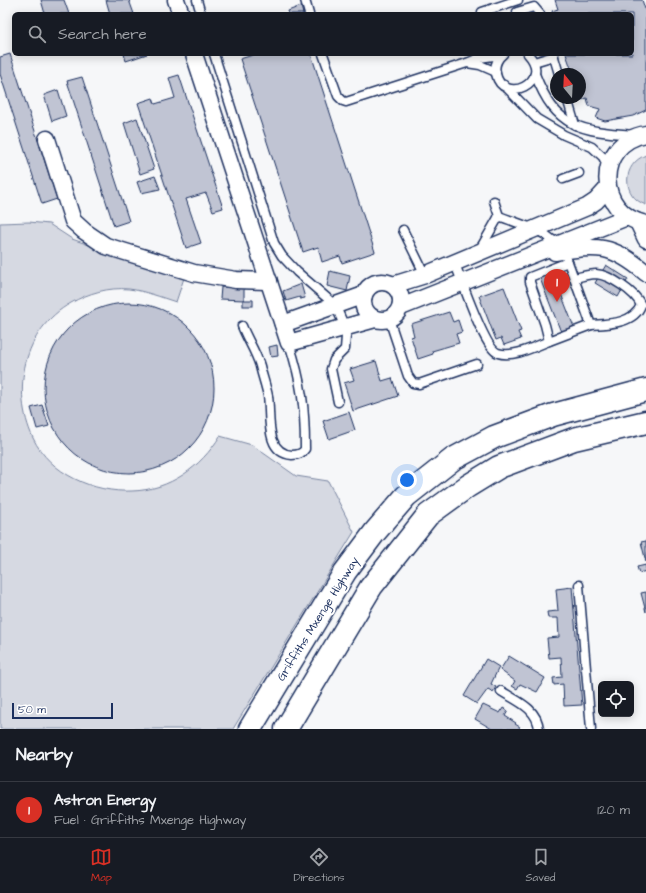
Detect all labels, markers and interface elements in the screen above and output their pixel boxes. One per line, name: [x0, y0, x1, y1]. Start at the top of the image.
search box: [12, 12, 634, 56]
icon: search: [26, 23, 48, 45]
text: Search here: [58, 24, 147, 45]
north arrow: [550, 68, 586, 104]
pin: 1: [544, 269, 570, 302]
your location: [397, 470, 417, 490]
street label: Griffiths Mxenge Highway: [273, 553, 364, 685]
map controls: [598, 681, 634, 717]
button: locate: [598, 681, 634, 717]
scale bar: [12, 701, 113, 720]
text: 50 m: [18, 702, 46, 717]
text: Nearby: [16, 743, 73, 767]
text: Astron Energy: [54, 790, 156, 811]
text: 1: [28, 801, 30, 819]
text: 120 m: [597, 801, 630, 819]
text: Fuel · Griffiths Mxenge Highway: [54, 811, 246, 829]
tab: Map: [90, 846, 112, 885]
tab: Directions: [293, 846, 345, 885]
tab: Saved: [526, 846, 556, 885]

